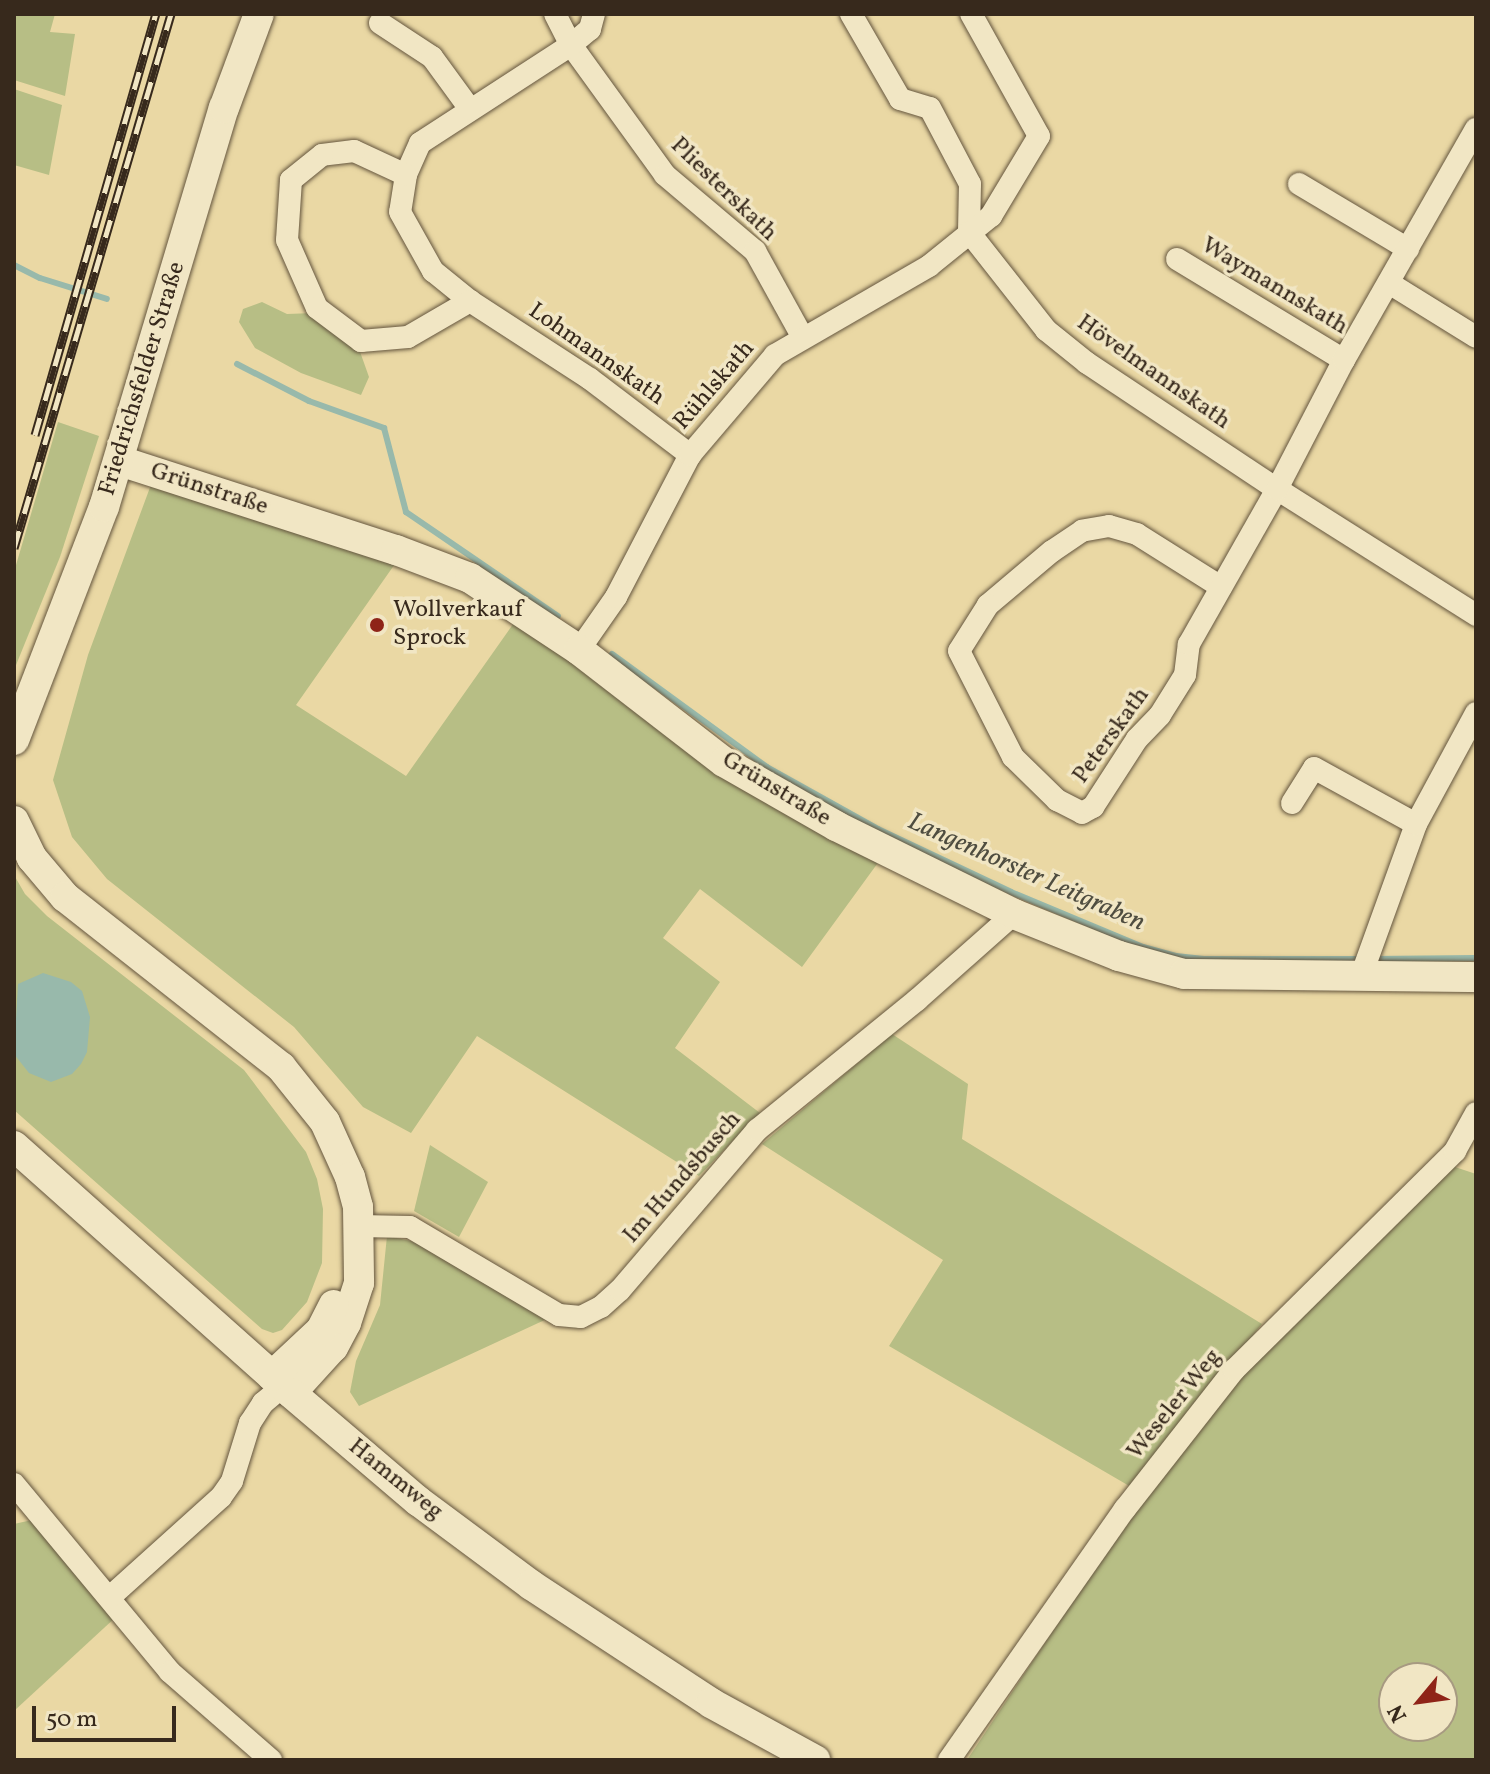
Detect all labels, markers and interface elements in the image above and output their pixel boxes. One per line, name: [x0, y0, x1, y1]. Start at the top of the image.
street label: Pliesterskath: [664, 132, 782, 248]
street label: Waymannskath: [1195, 232, 1353, 342]
street label: Friedrichsfelder Straße: [94, 259, 192, 499]
street label: Lohmannskath: [522, 297, 670, 413]
street label: Hövelmannskath: [1071, 309, 1235, 437]
street label: Rühlskath: [668, 335, 762, 437]
street label: Grünstraße: [147, 457, 271, 523]
place label: Wollverkauf Sprock: [393, 597, 523, 653]
marker: Wollverkauf Sprock: [368, 616, 386, 634]
street label: Peterskath: [1067, 682, 1157, 790]
street label: Grünstraße: [716, 746, 836, 834]
water label: Langenhorster Leitgraben: [903, 807, 1149, 939]
street label: Im Hundsbusch: [618, 1106, 748, 1250]
street label: Weseler Weg: [1122, 1344, 1228, 1466]
street label: Hammweg: [342, 1433, 448, 1527]
north arrow: [1378, 1662, 1458, 1742]
scale bar: [36, 1690, 180, 1740]
text: N: [1381, 1698, 1416, 1727]
text: 50 m: [46, 1703, 98, 1737]

